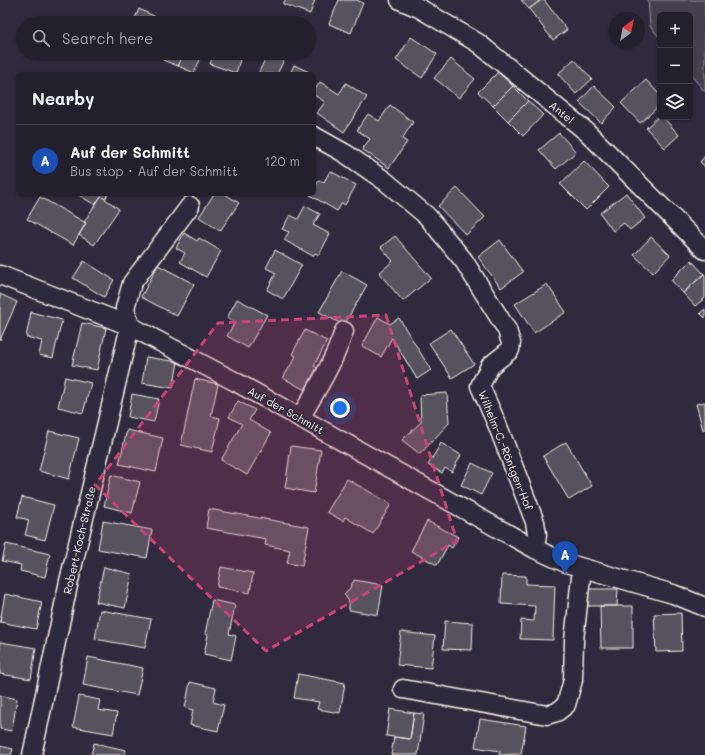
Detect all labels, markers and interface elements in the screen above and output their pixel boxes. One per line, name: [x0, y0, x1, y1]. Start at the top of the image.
north arrow: [609, 12, 645, 48]
map controls: [657, 12, 693, 120]
button: +: [657, 12, 693, 48]
search box: [16, 16, 316, 60]
icon: search: [30, 27, 52, 49]
text: Search here: [62, 28, 153, 48]
button: −: [657, 48, 693, 84]
button: layers: [657, 84, 693, 120]
text: Nearby: [32, 87, 94, 109]
street label: Antel: [546, 97, 578, 127]
text: Auf der Schmitt: [70, 142, 190, 162]
text: A: [40, 152, 50, 169]
text: 120 m: [264, 152, 300, 169]
text: Bus stop · Auf der Schmitt: [70, 162, 238, 179]
street label: Auf der Schmitt: [245, 383, 327, 437]
street label: Wilhelm-C.-Röntgen-Hof: [475, 388, 537, 513]
your location: [330, 398, 350, 418]
street label: Robert-Koch-Straße: [59, 484, 99, 595]
pin: A: [552, 541, 578, 574]

